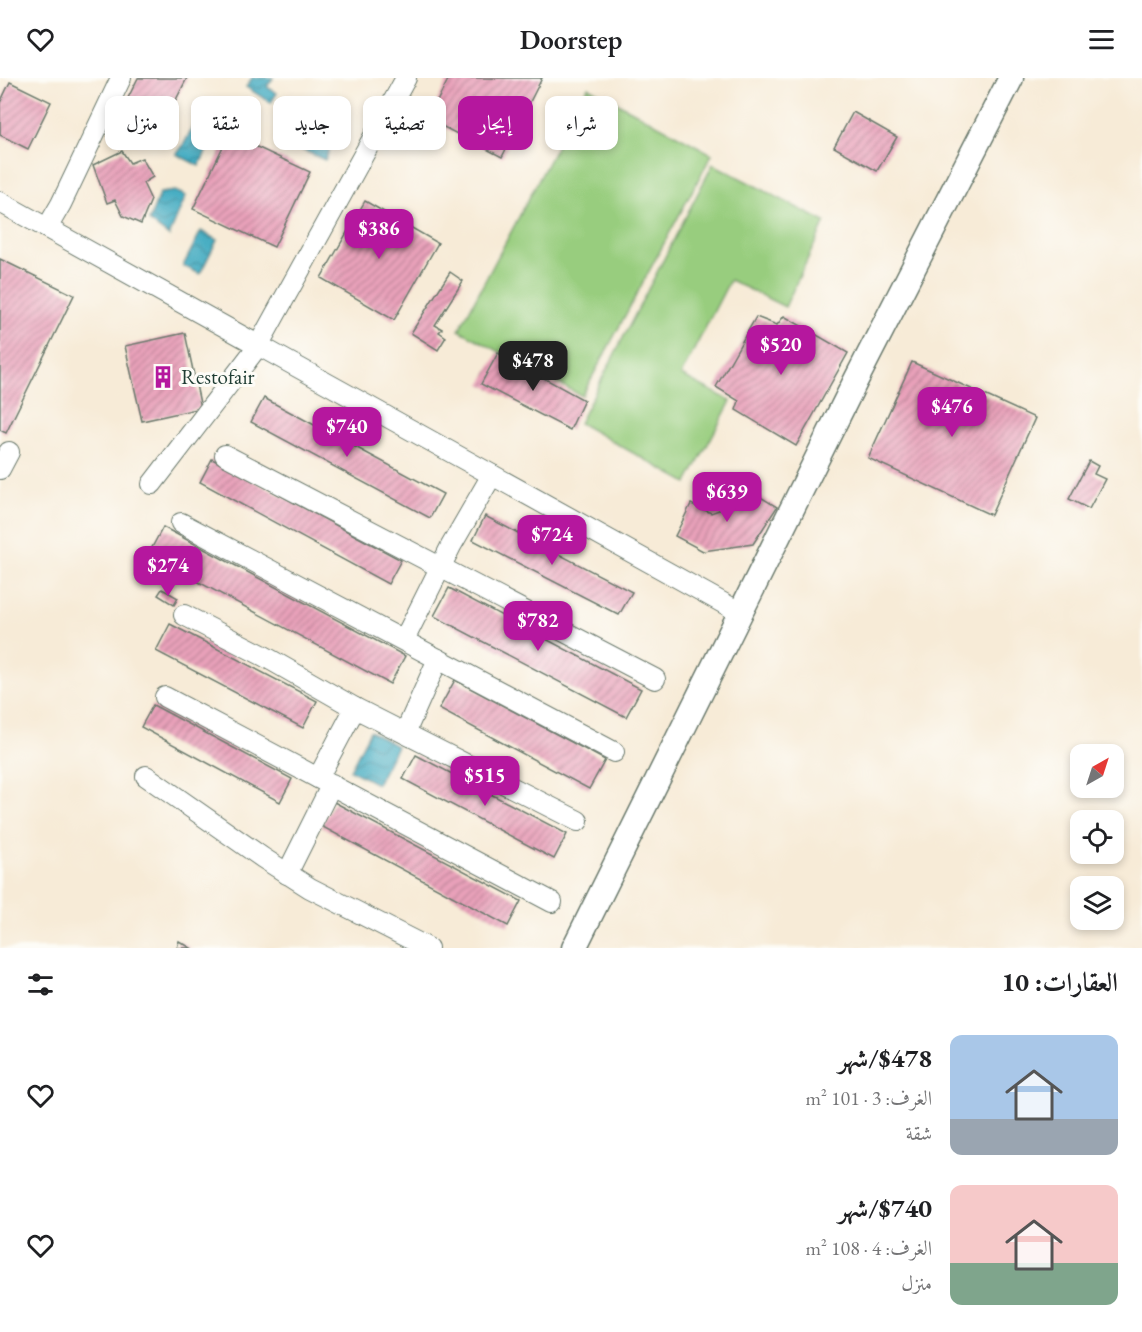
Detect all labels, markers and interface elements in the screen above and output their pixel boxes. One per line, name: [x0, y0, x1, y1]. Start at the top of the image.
text: Doorstep: [520, 22, 622, 57]
icon: heart: [24, 23, 57, 56]
icon: menu: [1085, 23, 1118, 56]
chip: منزل: [105, 96, 179, 150]
chip: شقة: [191, 96, 261, 150]
chip: جديد: [273, 96, 351, 150]
chip: تصفية: [363, 96, 446, 150]
chip: إيجار: [458, 96, 533, 150]
chip: شراء: [545, 96, 618, 150]
pin: $386: [343, 209, 415, 260]
text: $386: [359, 215, 399, 241]
pin: $520: [745, 325, 817, 376]
text: $520: [761, 331, 801, 357]
pin: $478: [497, 341, 569, 392]
text: $478: [513, 347, 553, 373]
place label: Restofair: [181, 363, 255, 390]
building icon: Restofair: [150, 364, 176, 390]
pin: $476: [916, 387, 988, 438]
text: $476: [932, 393, 972, 419]
pin: $740: [311, 407, 383, 458]
text: $740: [327, 413, 367, 439]
pin: $639: [691, 472, 763, 523]
text: $639: [707, 478, 747, 504]
pin: $724: [516, 515, 588, 566]
text: $724: [532, 521, 572, 547]
pin: $274: [132, 546, 204, 597]
text: $274: [148, 552, 188, 578]
pin: $782: [502, 601, 574, 652]
text: $782: [518, 607, 558, 633]
north arrow: [1070, 744, 1124, 798]
map controls: [1070, 744, 1124, 930]
pin: $515: [449, 756, 521, 807]
text: $515: [465, 762, 505, 788]
button: locate: [1070, 810, 1124, 864]
button: layers: [1070, 876, 1124, 930]
text: العقارات: 10: [1001, 965, 1118, 999]
icon: filters: [24, 968, 57, 1001]
text: $478/شهر: [838, 1041, 932, 1075]
icon: home: [998, 1059, 1070, 1131]
icon: heart: [24, 1079, 57, 1112]
text: الغرف: 3 · 101 m²: [805, 1085, 932, 1111]
text: شقة: [906, 1120, 932, 1146]
text: $740/شهر: [838, 1191, 932, 1225]
icon: home: [998, 1209, 1070, 1281]
icon: heart: [24, 1229, 57, 1262]
text: الغرف: 4 · 108 m²: [805, 1235, 932, 1261]
text: منزل: [901, 1270, 932, 1296]

